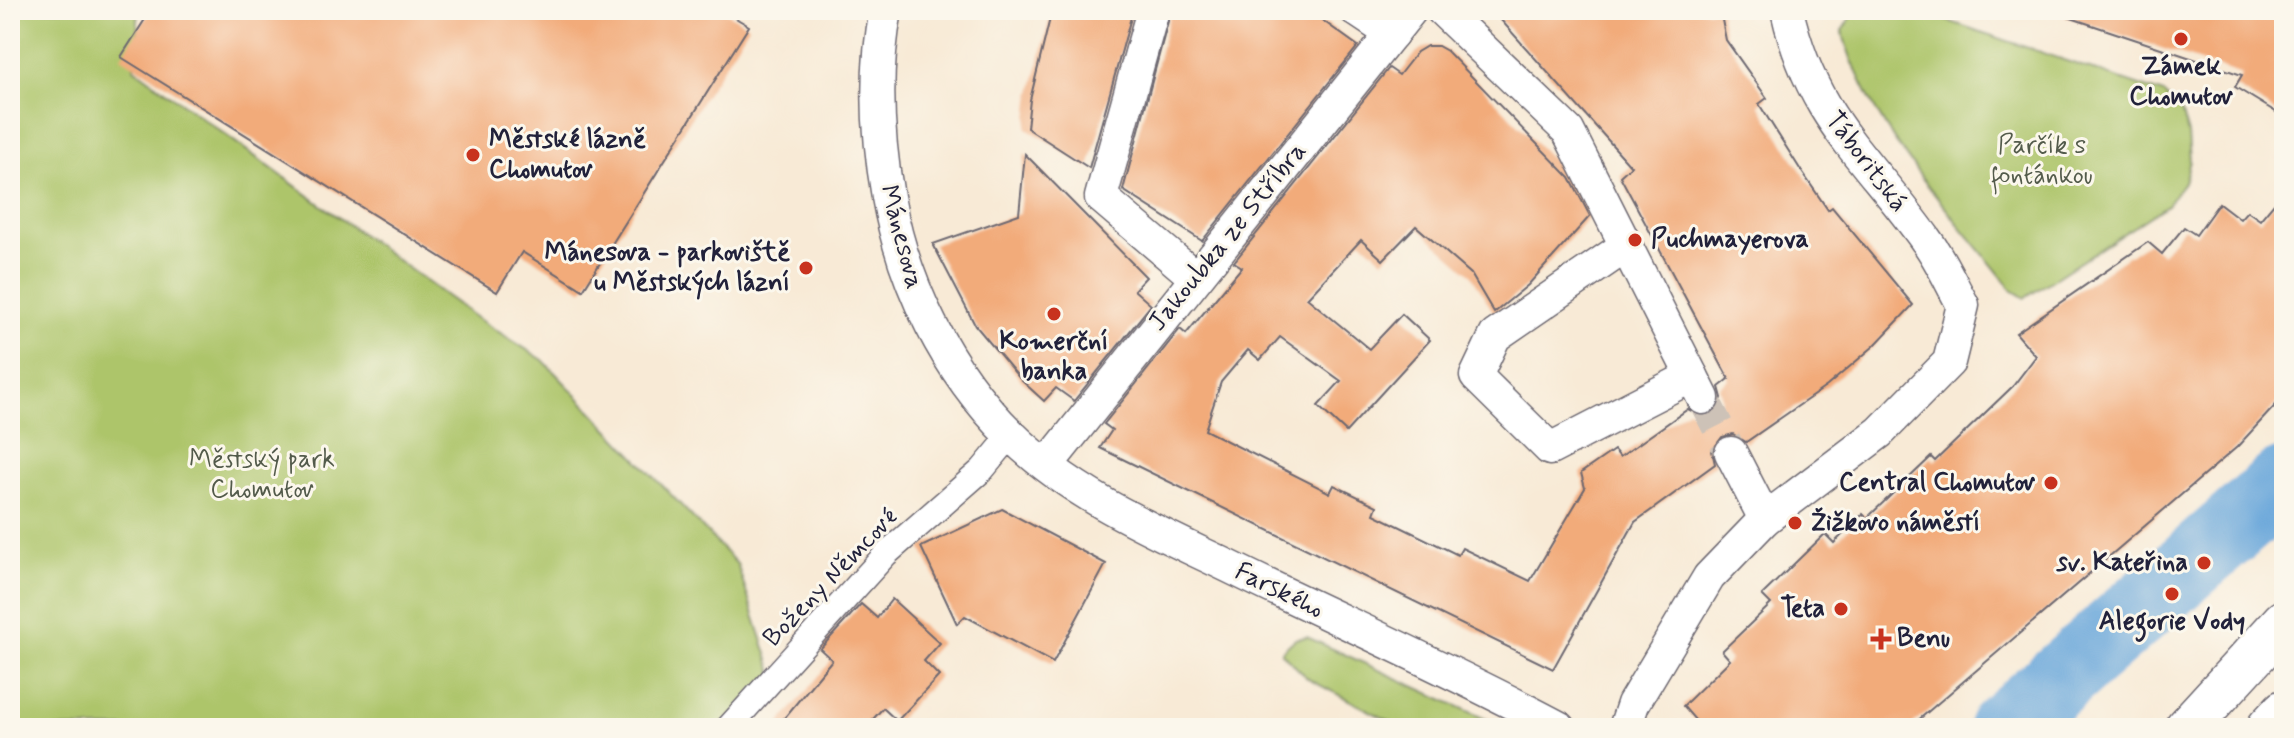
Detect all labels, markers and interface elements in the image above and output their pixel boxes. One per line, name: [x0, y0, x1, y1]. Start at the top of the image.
marker: Zámek Chomutov: [2172, 30, 2190, 48]
place label: Zámek Chomutov: [2129, 50, 2234, 114]
street label: Táboritská: [1817, 105, 1915, 219]
place label: Městské lázně Chomutov: [489, 123, 646, 187]
park label: Parčík s fontánkou: [1991, 129, 2093, 195]
street label: Jakoubka ze Stříbra: [1141, 135, 1315, 339]
marker: Městské lázně Chomutov: [464, 146, 482, 164]
street label: Mánesova: [871, 181, 931, 293]
place label: Puchmayerova: [1651, 223, 1809, 257]
marker: Puchmayerova: [1626, 231, 1644, 249]
place label: Mánesova - parkoviště u Městských lázní: [544, 236, 790, 300]
marker: Mánesova - parkoviště u Městských lázní: [797, 259, 815, 277]
marker: Komerční banka: [1045, 305, 1063, 323]
place label: Komerční banka: [1000, 325, 1108, 389]
park label: Městský park Chomutov: [189, 443, 335, 507]
place label: Central Chomutov: [1839, 466, 2036, 500]
marker: Central Chomutov: [2042, 474, 2060, 492]
street label: Boženy Němcové: [756, 501, 906, 655]
place label: Žižkovo náměstí: [1811, 506, 1980, 540]
marker: Žižkovo náměstí: [1786, 514, 1804, 532]
place label: sv. Kateřina: [2055, 546, 2188, 580]
marker: sv. Kateřina: [2195, 554, 2213, 572]
street label: Farského: [1229, 555, 1329, 627]
marker: Alegorie Vody: [2163, 585, 2181, 603]
place label: Teta: [1780, 592, 1825, 626]
marker: Teta: [1832, 600, 1850, 618]
place label: Alegorie Vody: [2099, 605, 2245, 642]
place label: Benu: [1897, 622, 1950, 656]
marker: Benu: [1872, 630, 1890, 648]

